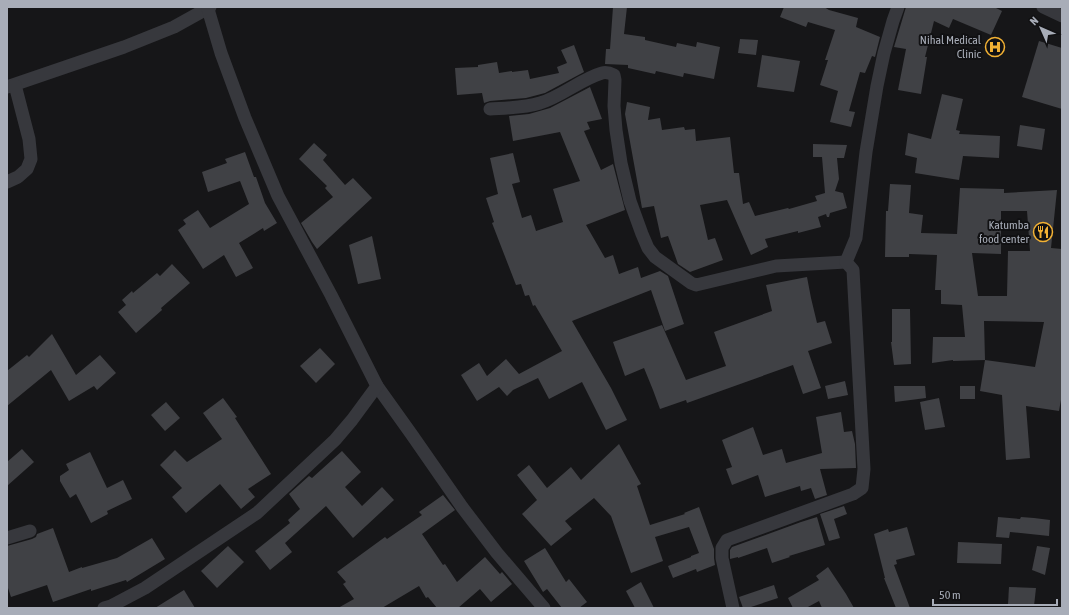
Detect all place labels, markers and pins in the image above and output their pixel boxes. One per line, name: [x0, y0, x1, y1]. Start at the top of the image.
place label: Nihal Medical Clinic: [920, 33, 982, 61]
hospital icon: Nihal Medical Clinic: [984, 36, 1006, 58]
place label: Katumba food center: [979, 218, 1029, 246]
restaurant icon: Katumba food center: [1032, 221, 1054, 243]

